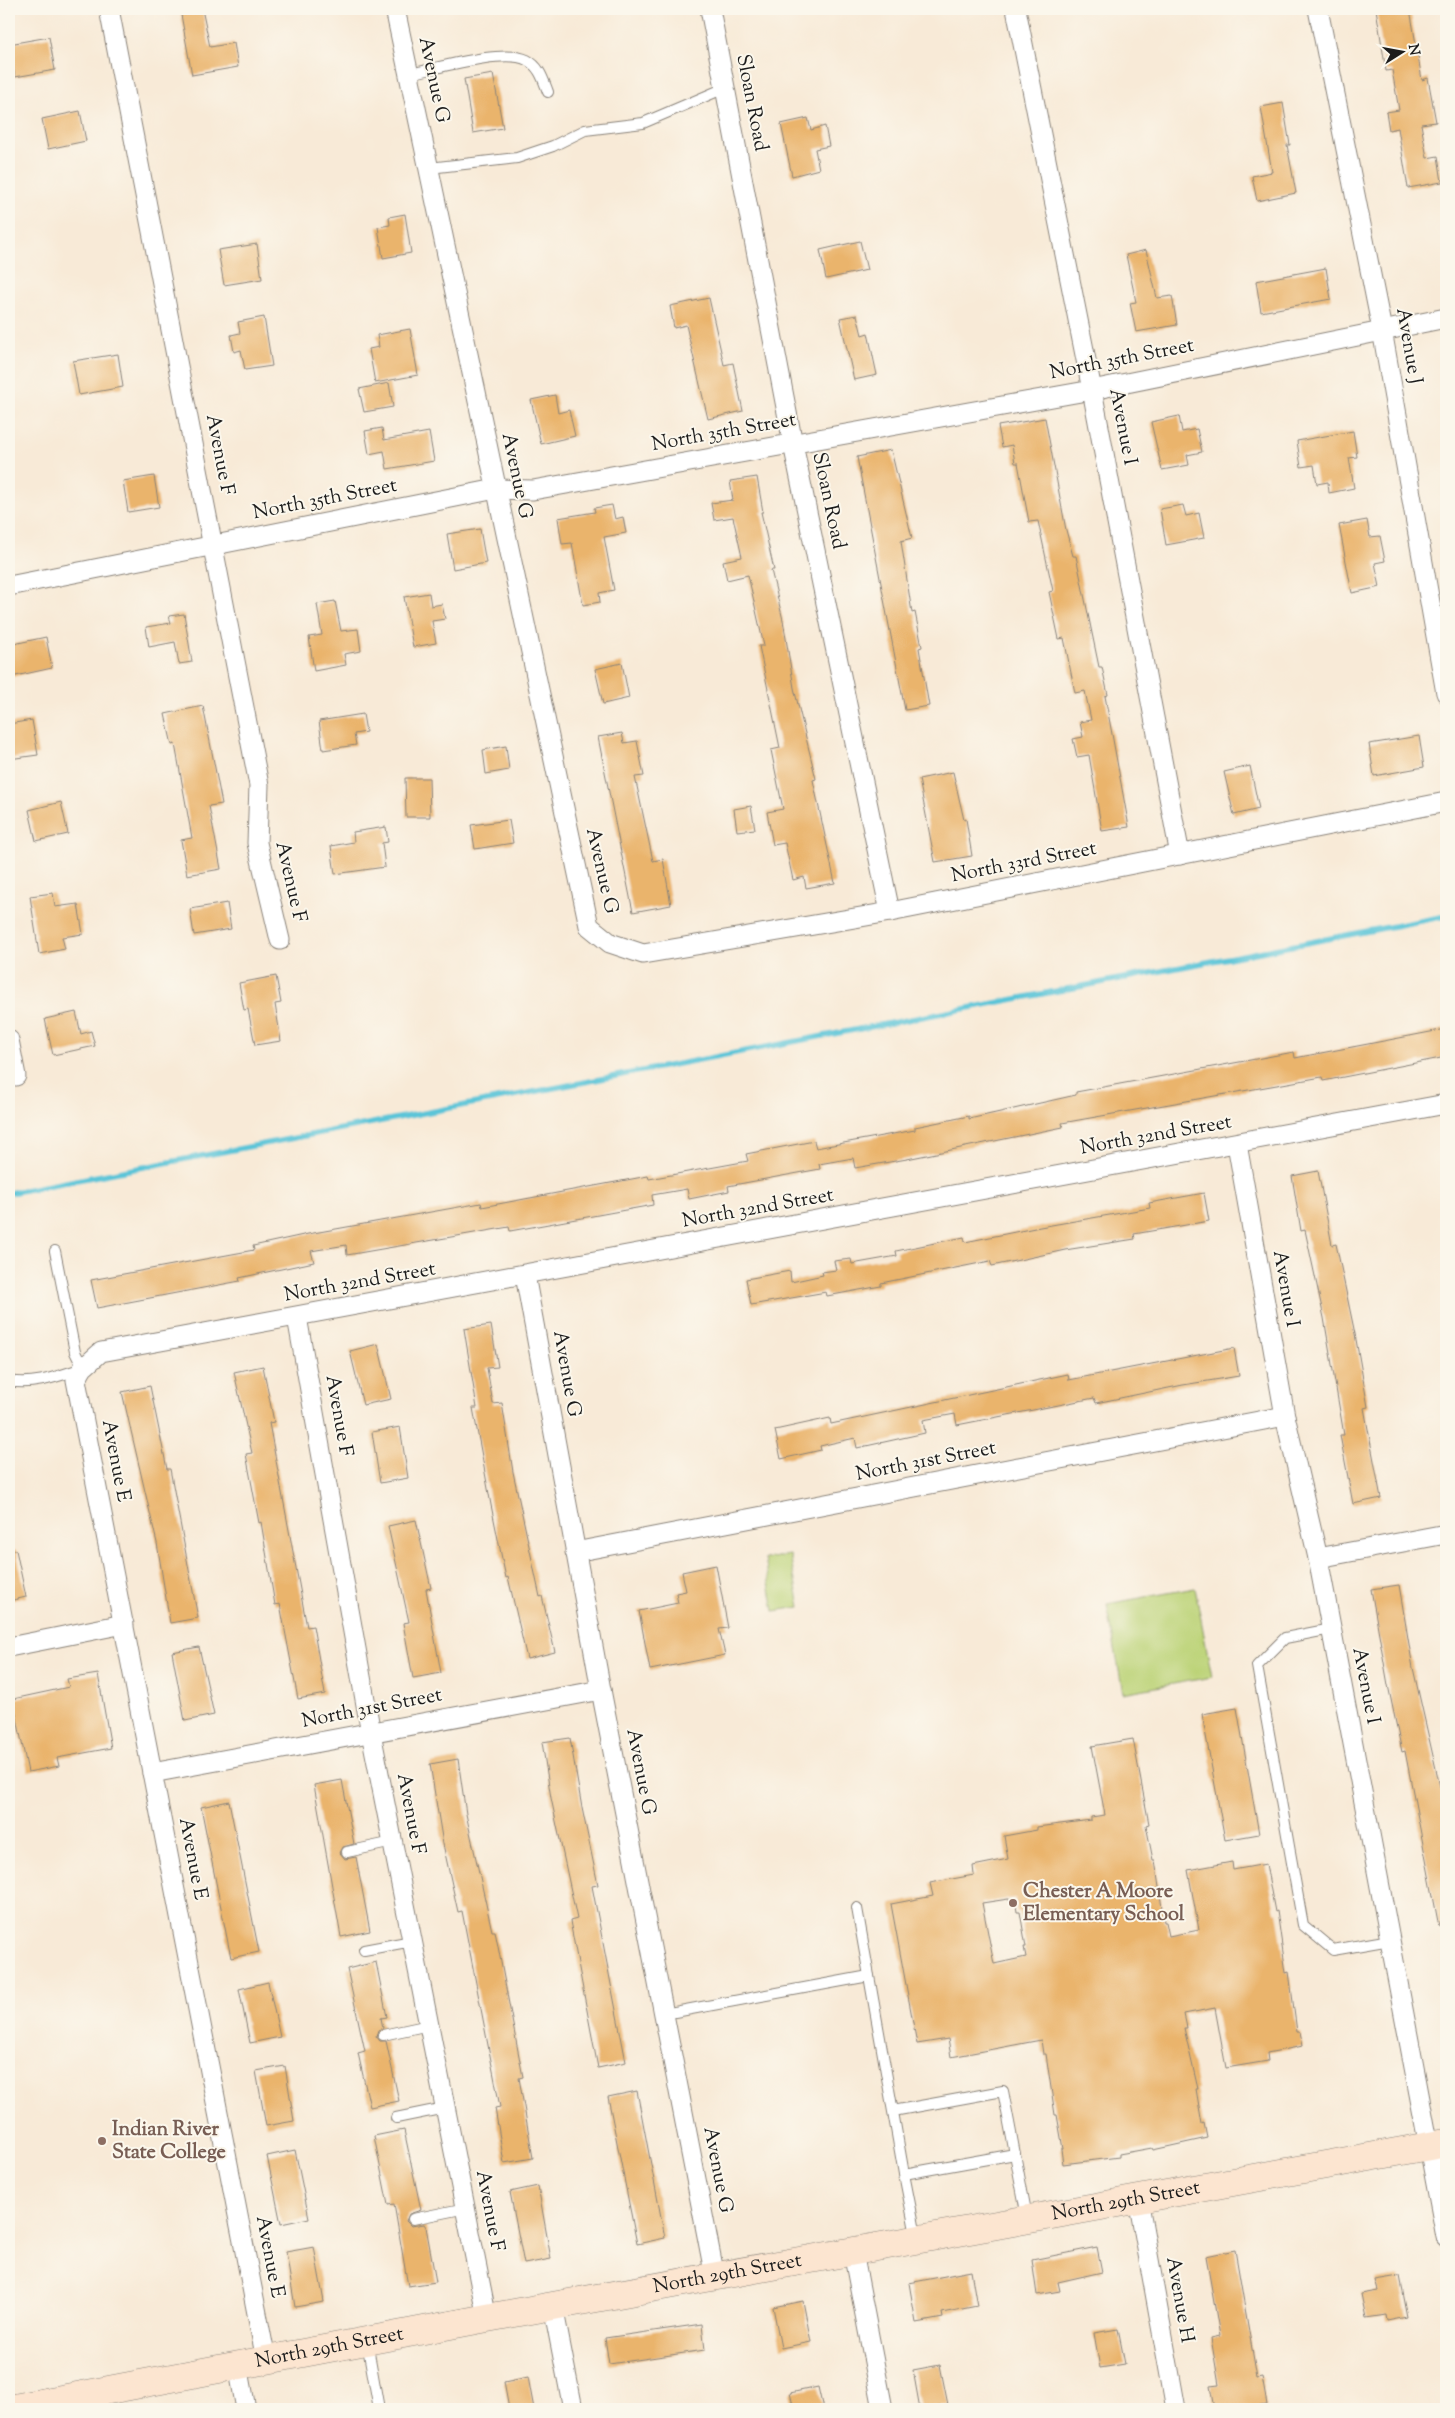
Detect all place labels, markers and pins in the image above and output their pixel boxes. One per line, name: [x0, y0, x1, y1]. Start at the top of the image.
place label: Chester A Moore Elementary School: [1023, 1878, 1185, 1930]
marker: Chester A Moore Elementary School: [1007, 1897, 1019, 1909]
place label: Indian River State College: [112, 2116, 226, 2168]
marker: Indian River State College: [96, 2135, 108, 2147]

